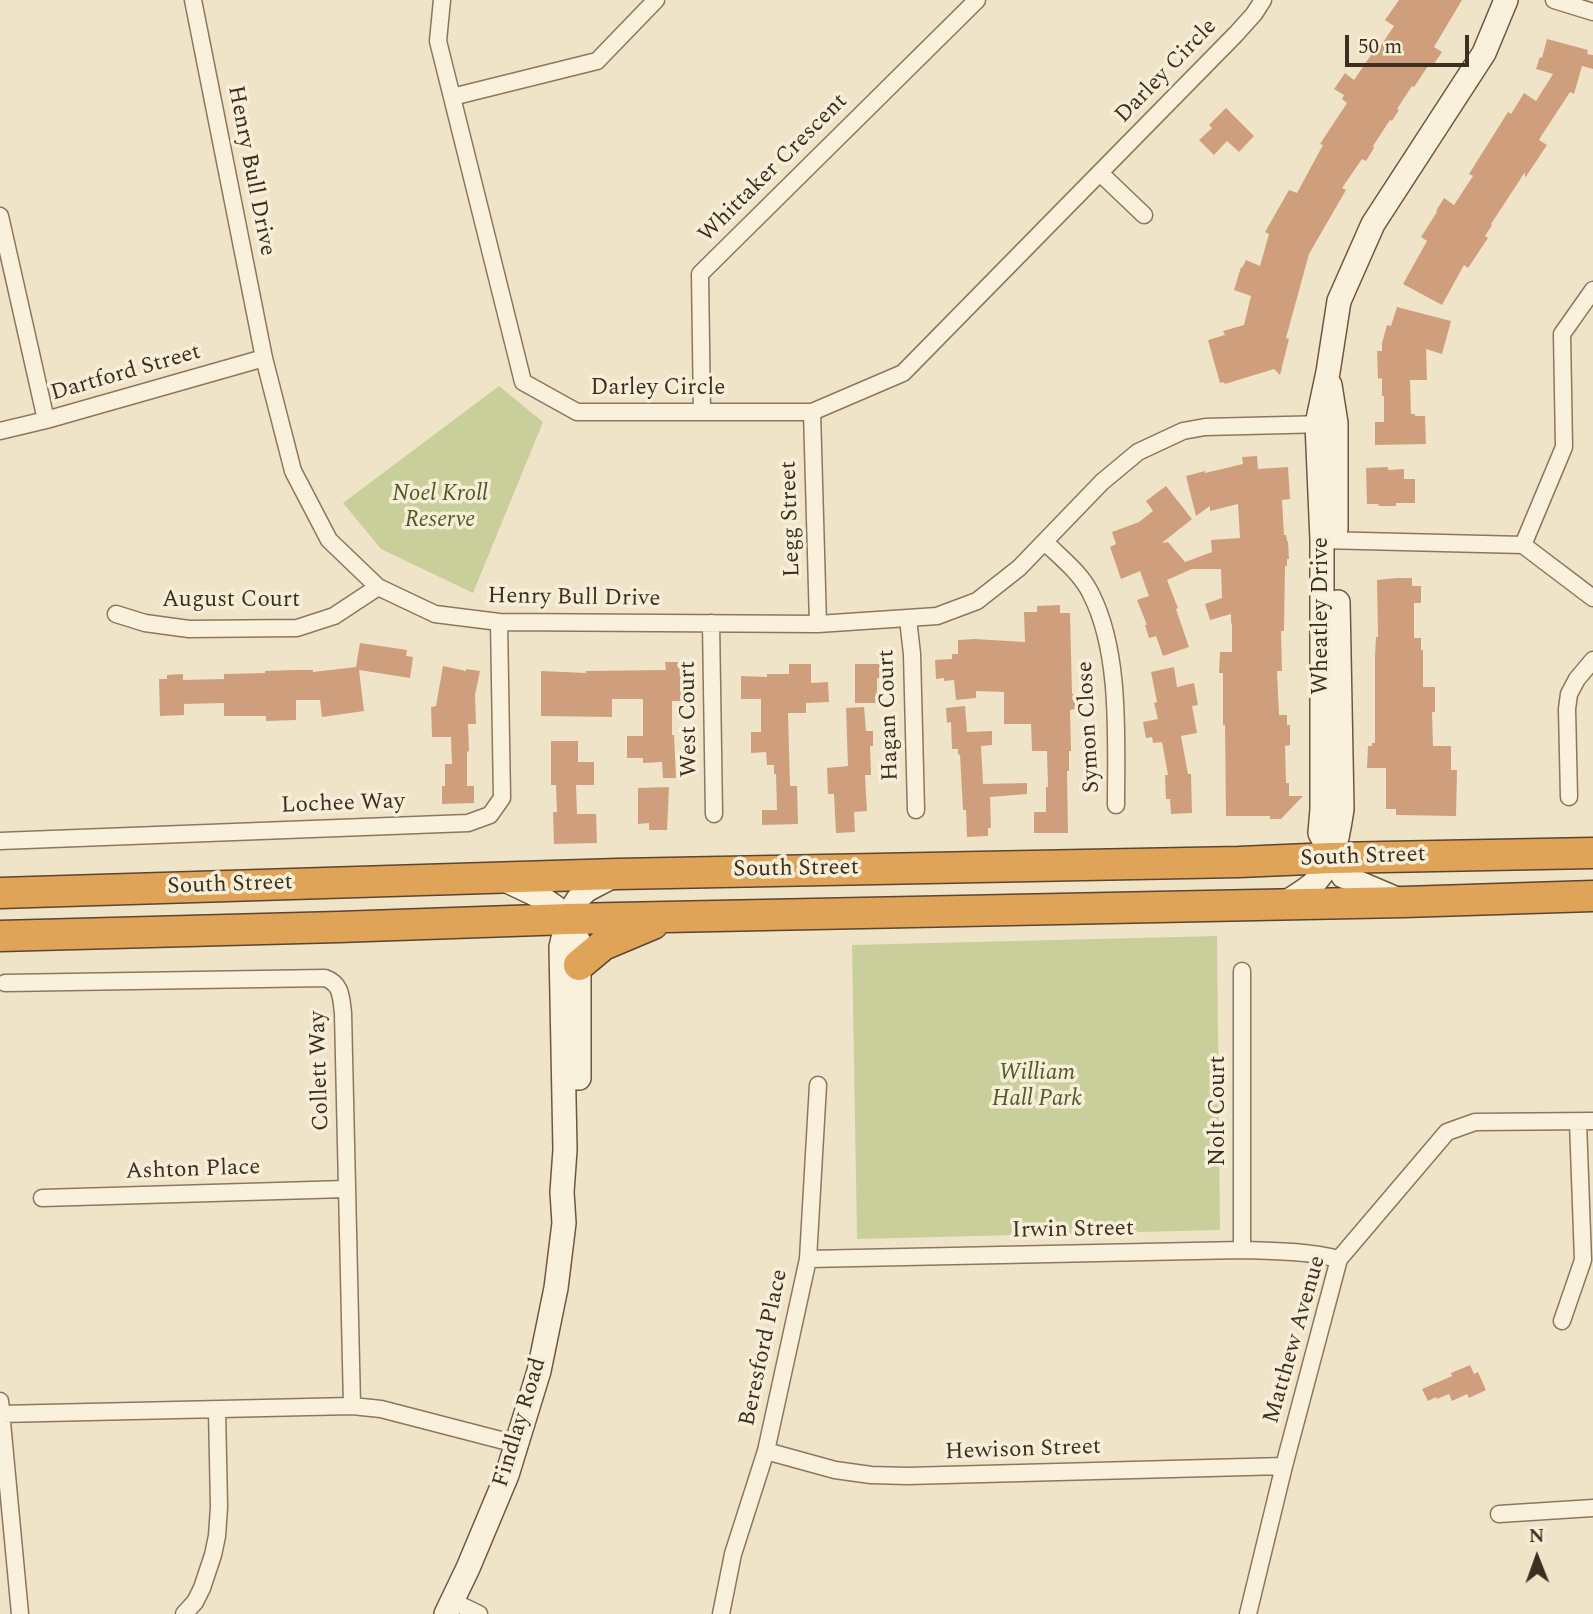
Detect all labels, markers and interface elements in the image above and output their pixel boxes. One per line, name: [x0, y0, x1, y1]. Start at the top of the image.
street label: Darley Circle: [1110, 14, 1224, 130]
scale bar: [1348, 21, 1472, 65]
text: 50 m: [1358, 31, 1402, 63]
street label: Henry Bull Drive: [220, 84, 280, 258]
street label: Whittaker Crescent: [694, 89, 854, 249]
street label: Dartford Street: [48, 339, 204, 409]
street label: Darley Circle: [591, 375, 725, 403]
street label: Legg Street: [776, 460, 808, 578]
park label: Noel Kroll Reserve: [392, 481, 488, 535]
street label: Wheatley Drive: [1308, 537, 1336, 695]
street label: Henry Bull Drive: [487, 584, 661, 614]
street label: August Court: [162, 587, 300, 615]
street label: Hagan Court: [874, 649, 906, 781]
street label: Symon Close: [1073, 660, 1107, 794]
street label: West Court: [675, 661, 705, 777]
street label: Lochee Way: [281, 789, 405, 821]
street label: South Street: [1300, 842, 1426, 874]
street label: South Street: [733, 855, 859, 885]
street label: South Street: [167, 870, 293, 902]
street label: Collett Way: [305, 1011, 337, 1131]
street label: Nolt Court: [1205, 1056, 1233, 1166]
park label: William Hall Park: [992, 1060, 1082, 1114]
street label: Ashton Place: [125, 1155, 261, 1187]
street label: Irwin Street: [1012, 1216, 1134, 1246]
street label: Matthew Avenue: [1259, 1253, 1333, 1427]
street label: Beresford Place: [735, 1267, 795, 1429]
street label: Findlay Road: [488, 1355, 554, 1491]
street label: Hewison Street: [945, 1434, 1101, 1468]
text: N: [1529, 1522, 1545, 1551]
north arrow: [1502, 1523, 1572, 1593]

